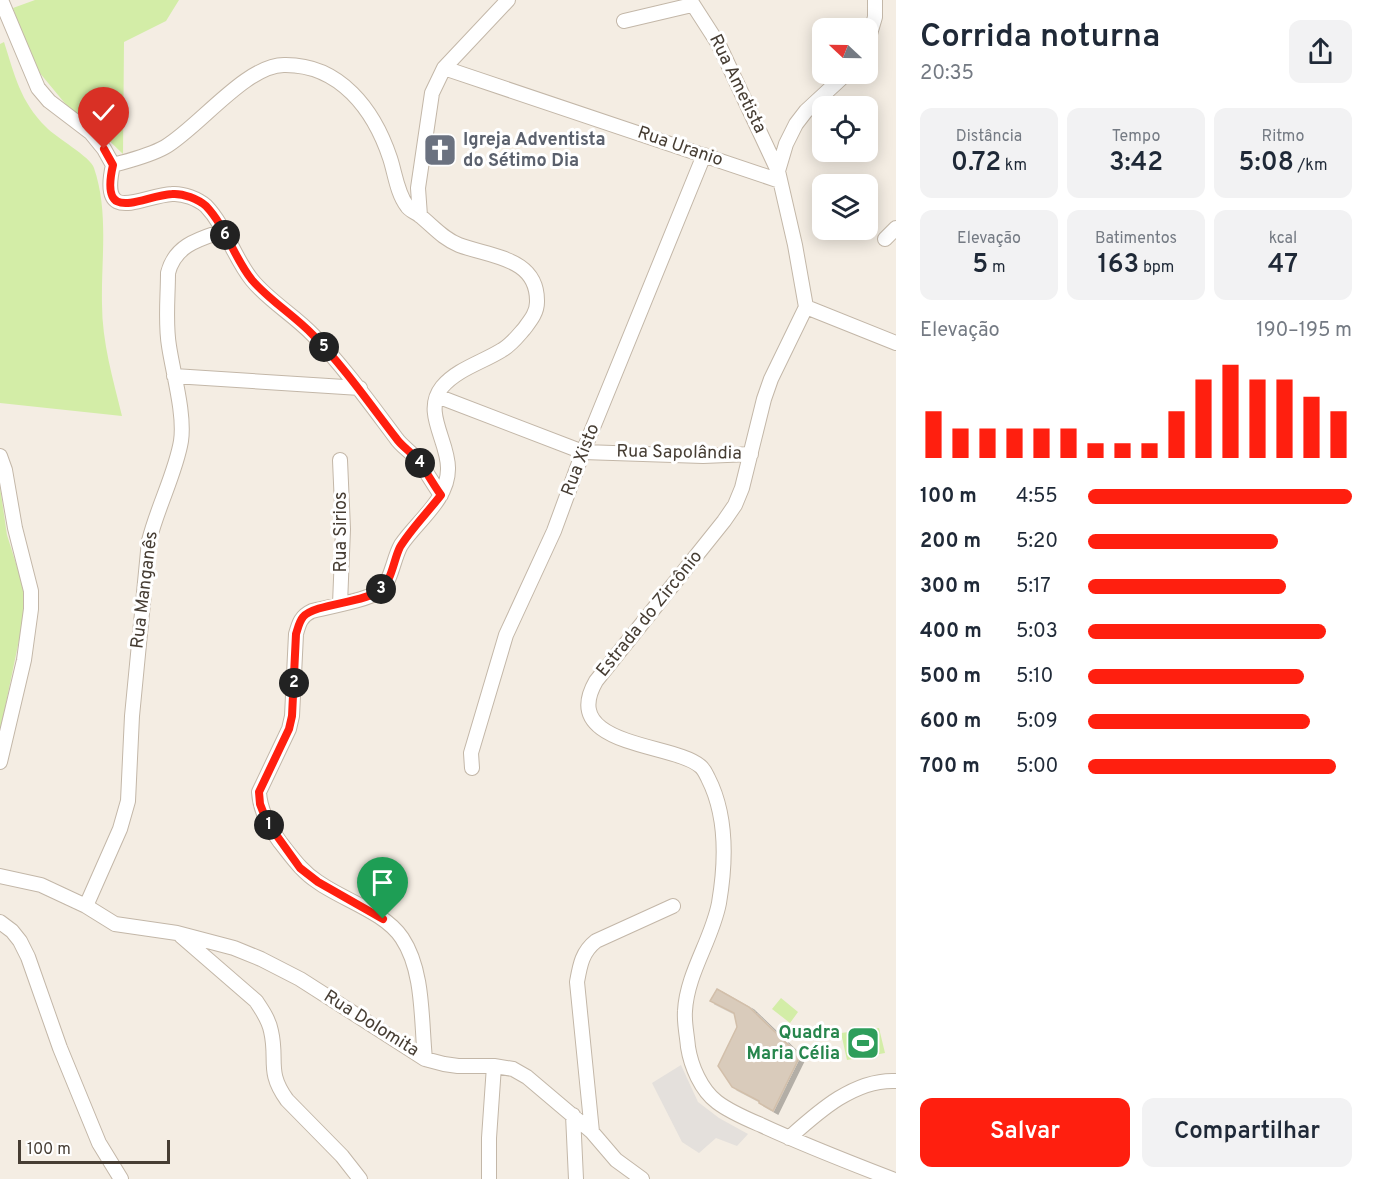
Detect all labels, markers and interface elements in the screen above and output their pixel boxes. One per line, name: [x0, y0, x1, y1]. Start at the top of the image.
text: Corrida noturna: [920, 17, 1160, 59]
north arrow: [812, 18, 878, 84]
map controls: [812, 18, 878, 240]
button: share: [1289, 20, 1352, 83]
street label: Rua Ametista: [703, 31, 771, 137]
text: 20:35: [920, 61, 974, 87]
pin: [78, 87, 129, 149]
icon: check: [87, 96, 120, 129]
button: locate: [812, 96, 878, 162]
street label: Rua Uranio: [634, 122, 726, 172]
text: Distância: [956, 127, 1022, 147]
text: Tempo: [1112, 127, 1160, 147]
text: Ritmo: [1262, 127, 1304, 147]
place label: Igreja Adventista do Sétimo Dia: [463, 129, 605, 173]
church icon: Igreja Adventista do Sétimo Dia: [422, 132, 458, 168]
text: 0.72: [951, 147, 1001, 180]
text: 3:42: [1109, 147, 1163, 180]
text: 5:08: [1239, 147, 1294, 180]
text: km: [1001, 156, 1027, 176]
text: /km: [1294, 156, 1327, 176]
button: layers: [812, 174, 878, 240]
pin: 6: [210, 220, 240, 250]
text: 6: [220, 225, 230, 245]
text: Elevação: [957, 229, 1021, 249]
text: Batimentos: [1095, 229, 1177, 249]
text: kcal: [1269, 229, 1297, 249]
text: 5: [972, 249, 988, 282]
text: 163: [1098, 249, 1139, 282]
text: 47: [1268, 249, 1298, 282]
text: m: [988, 258, 1006, 278]
text: bpm: [1139, 258, 1174, 278]
text: Elevação: [920, 318, 1000, 344]
text: 190–195 m: [1256, 318, 1352, 344]
pin: 5: [309, 332, 339, 362]
text: 5: [319, 337, 329, 357]
street label: Rua Xisto: [557, 421, 605, 499]
street label: Rua Sapolândia: [616, 440, 742, 466]
pin: 4: [405, 448, 435, 478]
text: 4: [415, 453, 425, 473]
text: 100 m: [920, 484, 977, 510]
text: 4:55: [1016, 484, 1058, 510]
street label: Rua Sirios: [330, 492, 353, 572]
text: 200 m: [920, 529, 981, 555]
text: 5:20: [1016, 529, 1058, 555]
street label: Rua Manganês: [126, 530, 164, 650]
street label: Estrada do Zircônio: [592, 546, 708, 682]
pin: 3: [366, 574, 396, 604]
text: 300 m: [920, 574, 981, 600]
text: 5:17: [1016, 574, 1051, 600]
text: 3: [376, 579, 386, 599]
text: 400 m: [920, 619, 982, 645]
text: 5:03: [1016, 619, 1058, 645]
text: 500 m: [920, 664, 981, 690]
text: 5:10: [1016, 664, 1053, 690]
pin: 2: [279, 668, 309, 698]
text: 2: [289, 673, 299, 693]
text: 600 m: [920, 709, 981, 735]
text: 5:09: [1016, 709, 1058, 735]
text: 700 m: [920, 754, 980, 780]
text: 5:00: [1016, 754, 1058, 780]
pin: 1: [254, 810, 284, 840]
text: 1: [266, 815, 272, 835]
pin: [357, 857, 408, 919]
icon: arrive: [366, 866, 399, 899]
street label: Rua Dolomita: [319, 986, 423, 1062]
place label: Quadra Maria Célia: [746, 1022, 840, 1066]
sports icon: Quadra Maria Célia: [845, 1025, 881, 1061]
button: Salvar: [920, 1098, 1130, 1167]
button: Compartilhar: [1142, 1098, 1352, 1167]
scale bar: [18, 1137, 170, 1164]
text: 100 m: [27, 1140, 71, 1160]

